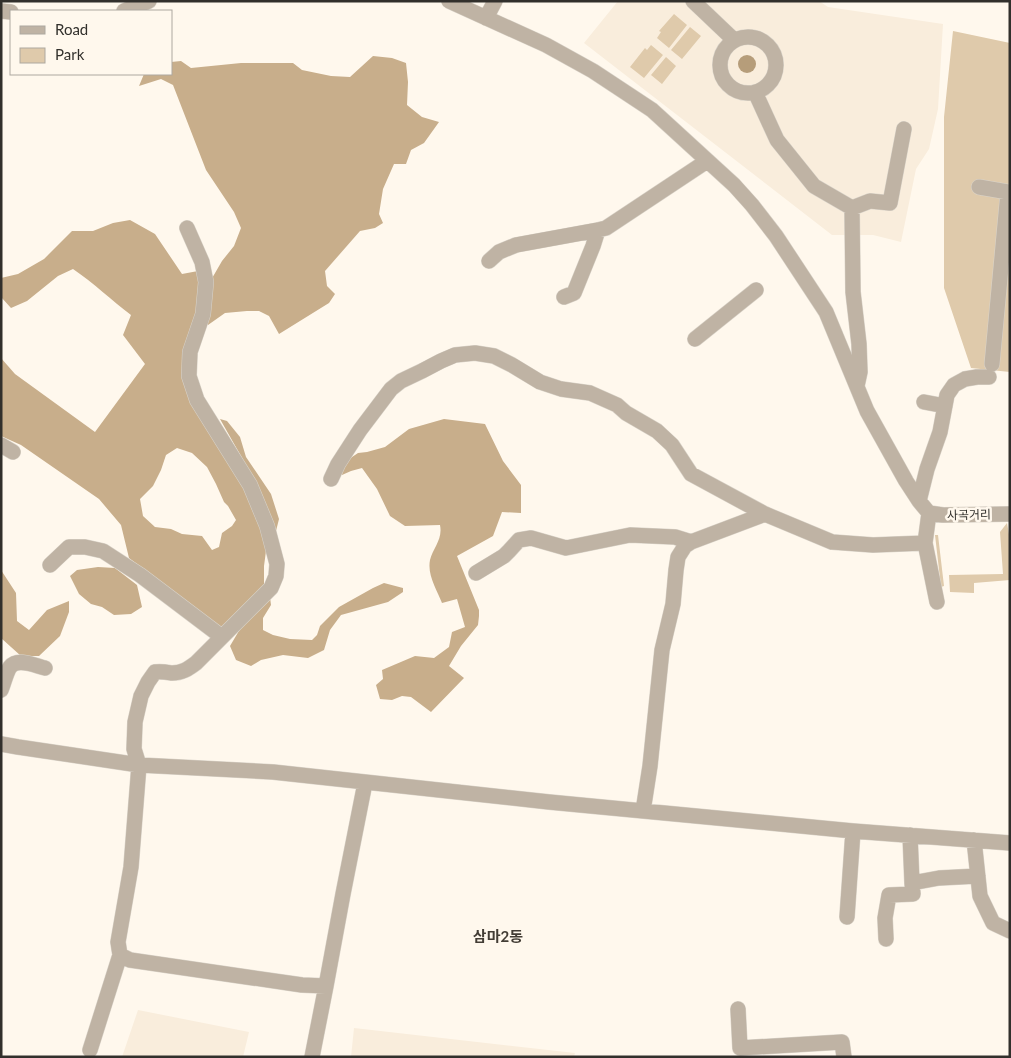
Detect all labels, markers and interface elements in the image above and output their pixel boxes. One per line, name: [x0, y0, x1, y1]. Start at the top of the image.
legend: [10, 10, 172, 75]
text: Road: [55, 20, 88, 38]
text: Park: [55, 45, 85, 63]
street label: 사곡거리: [947, 507, 991, 522]
district label: 삼마2동: [473, 927, 523, 945]

